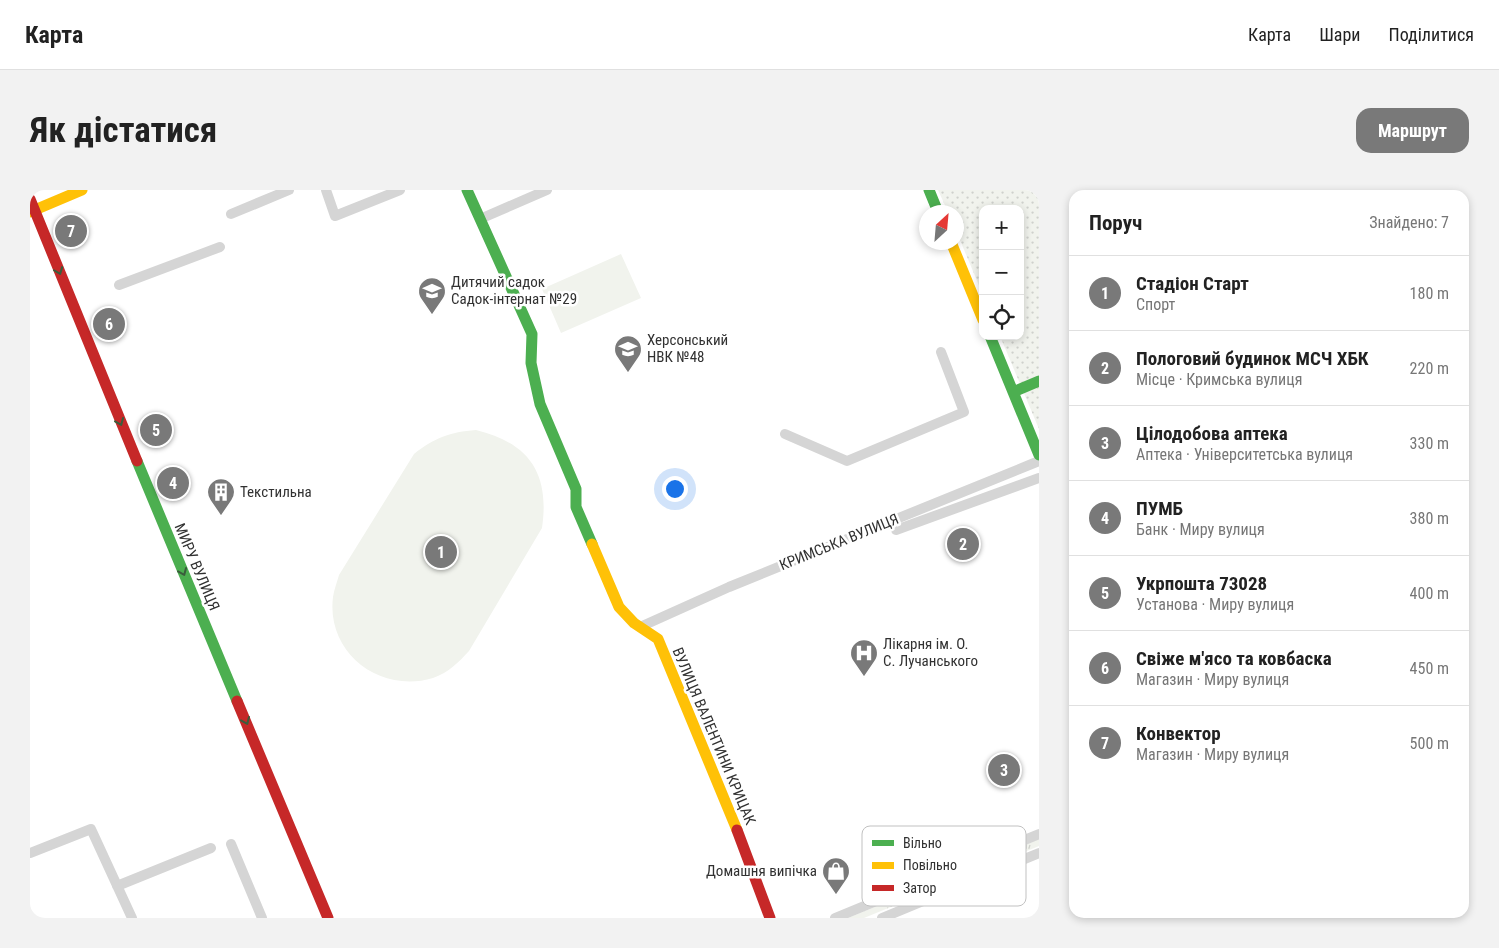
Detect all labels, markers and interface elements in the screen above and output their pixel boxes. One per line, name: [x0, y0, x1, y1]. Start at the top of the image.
text: Карта: [25, 21, 83, 49]
text: Карта: [1248, 24, 1291, 45]
text: Шари: [1319, 24, 1360, 45]
text: Поділитися: [1388, 24, 1474, 45]
button: Маршрут: [1356, 108, 1469, 153]
text: Як дістатися: [30, 110, 217, 151]
north arrow: [919, 205, 964, 250]
map controls: [979, 205, 1024, 340]
button: +: [979, 205, 1024, 250]
text: Поруч: [1089, 211, 1142, 235]
pin: 7: [55, 212, 87, 250]
text: Знайдено: 7: [1369, 213, 1449, 232]
button: −: [979, 250, 1024, 295]
one-way arrow: [53, 266, 63, 275]
text: Стадіон Старт: [1136, 272, 1249, 295]
place label: Дитячий садок Садок-інтернат №29: [451, 273, 577, 308]
school or university icon: Дитячий садок Садок-інтернат №29: [417, 276, 447, 315]
text: 1: [1101, 284, 1109, 303]
text: 180 m: [1410, 284, 1449, 303]
button: locate: [979, 295, 1024, 340]
text: Спорт: [1136, 295, 1175, 314]
pin: 6: [93, 305, 125, 343]
place label: Херсонський НВК №48: [647, 331, 728, 366]
school or university icon: Херсонський НВК №48: [613, 334, 643, 373]
text: Пологовий будинок МСЧ ХБК: [1136, 347, 1368, 370]
text: 2: [1101, 359, 1109, 378]
text: 220 m: [1410, 359, 1449, 378]
text: Місце · Кримська вулиця: [1136, 370, 1302, 389]
pin: 5: [140, 411, 172, 449]
one-way arrow: [114, 417, 125, 426]
text: Цiлодобова аптека: [1136, 422, 1288, 445]
text: 3: [1101, 434, 1109, 453]
text: 330 m: [1410, 434, 1449, 453]
text: Аптека · Університетська вулиця: [1136, 445, 1353, 464]
pin: 4: [157, 464, 189, 502]
your location: [662, 476, 688, 502]
building icon: Текстильна: [206, 477, 236, 516]
place label: Текстильна: [240, 483, 312, 501]
text: ПУМБ: [1136, 497, 1183, 520]
text: 4: [1101, 509, 1109, 528]
text: 380 m: [1410, 509, 1449, 528]
street label: КРИМСЬКА ВУЛИЦЯ: [777, 510, 901, 574]
text: Банк · Миру вулиця: [1136, 520, 1265, 539]
street label: МИРУ ВУЛИЦЯ: [171, 521, 223, 613]
pin: 2: [947, 525, 979, 563]
pin: 1: [425, 533, 457, 571]
one-way arrow: [177, 567, 187, 575]
text: Укрпошта 73028: [1136, 572, 1267, 595]
text: 5: [1101, 584, 1109, 603]
text: 400 m: [1410, 584, 1449, 603]
text: Установа · Миру вулиця: [1136, 595, 1294, 614]
place label: Лікарня ім. О. С. Лучанського: [883, 635, 978, 670]
hospital icon: Лікарня ім. О. С. Лучанського: [849, 638, 879, 677]
street label: ВУЛИЦЯ ВАЛЕНТИНИ КРИЦАК: [668, 645, 760, 828]
text: Свіже м'ясо та ковбаска: [1136, 647, 1332, 670]
text: 6: [1101, 659, 1109, 678]
text: 450 m: [1410, 659, 1449, 678]
text: Магазин · Миру вулиця: [1136, 670, 1289, 689]
one-way arrow: [239, 716, 250, 725]
text: Конвектор: [1136, 722, 1221, 745]
text: 7: [1101, 734, 1109, 753]
text: 500 m: [1410, 734, 1449, 753]
text: Магазин · Миру вулиця: [1136, 745, 1289, 764]
pin: 3: [988, 751, 1020, 789]
legend: [862, 826, 1026, 906]
text: Вільно: [903, 835, 942, 851]
shop icon: Домашня випічка: [821, 856, 851, 895]
text: Повільно: [903, 857, 957, 873]
place label: Домашня випічка: [706, 862, 817, 880]
text: Затор: [903, 880, 937, 896]

